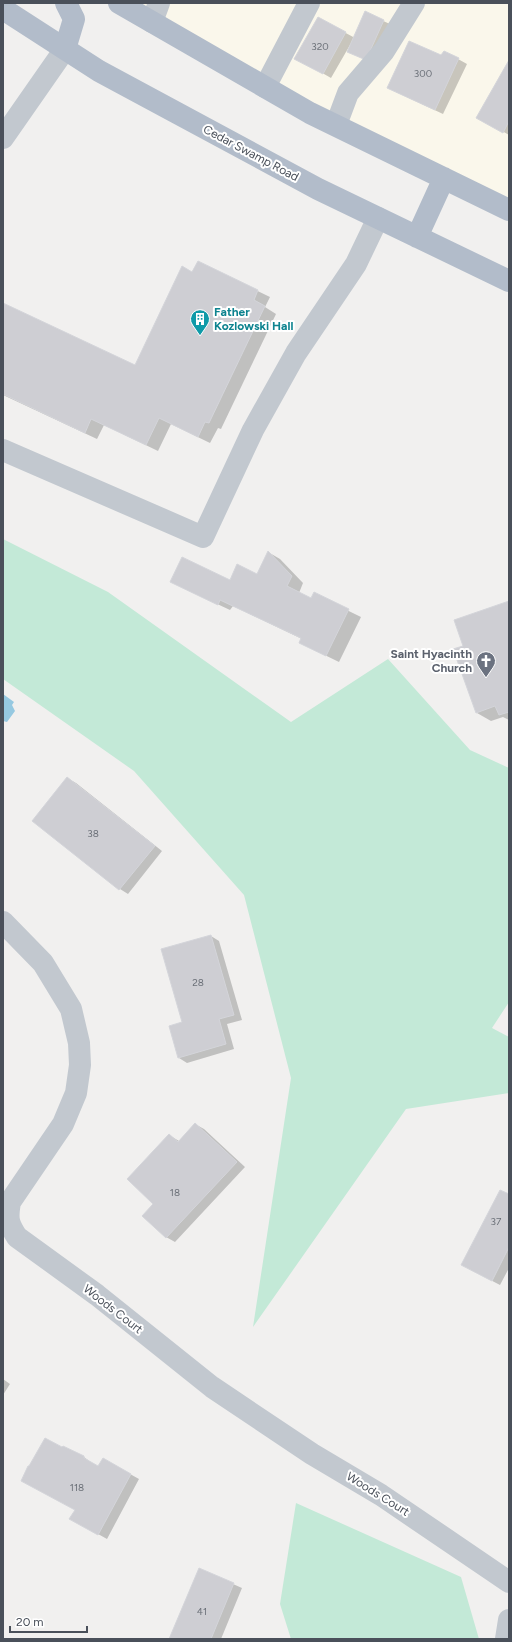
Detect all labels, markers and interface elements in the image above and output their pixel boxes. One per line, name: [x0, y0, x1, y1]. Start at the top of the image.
house number: 320: [311, 40, 329, 53]
house number: 300: [414, 67, 432, 80]
street label: Cedar Swamp Road: [201, 122, 301, 184]
place label: Father Kozlowski Hall: [214, 305, 293, 333]
building icon: Father Kozlowski Hall: [189, 308, 211, 336]
place label: Saint Hyacinth Church: [390, 647, 472, 675]
church icon: Saint Hyacinth Church: [475, 650, 497, 678]
house number: 38: [87, 827, 99, 840]
house number: 28: [192, 976, 204, 989]
house number: 18: [170, 1186, 180, 1199]
house number: 37: [491, 1215, 502, 1228]
street label: Woods Court: [81, 1281, 146, 1337]
street label: Woods Court: [344, 1469, 412, 1519]
house number: 118: [70, 1481, 84, 1494]
house number: 41: [197, 1605, 207, 1618]
scale bar: [10, 1608, 87, 1634]
text: 20 m: [16, 1615, 44, 1629]

